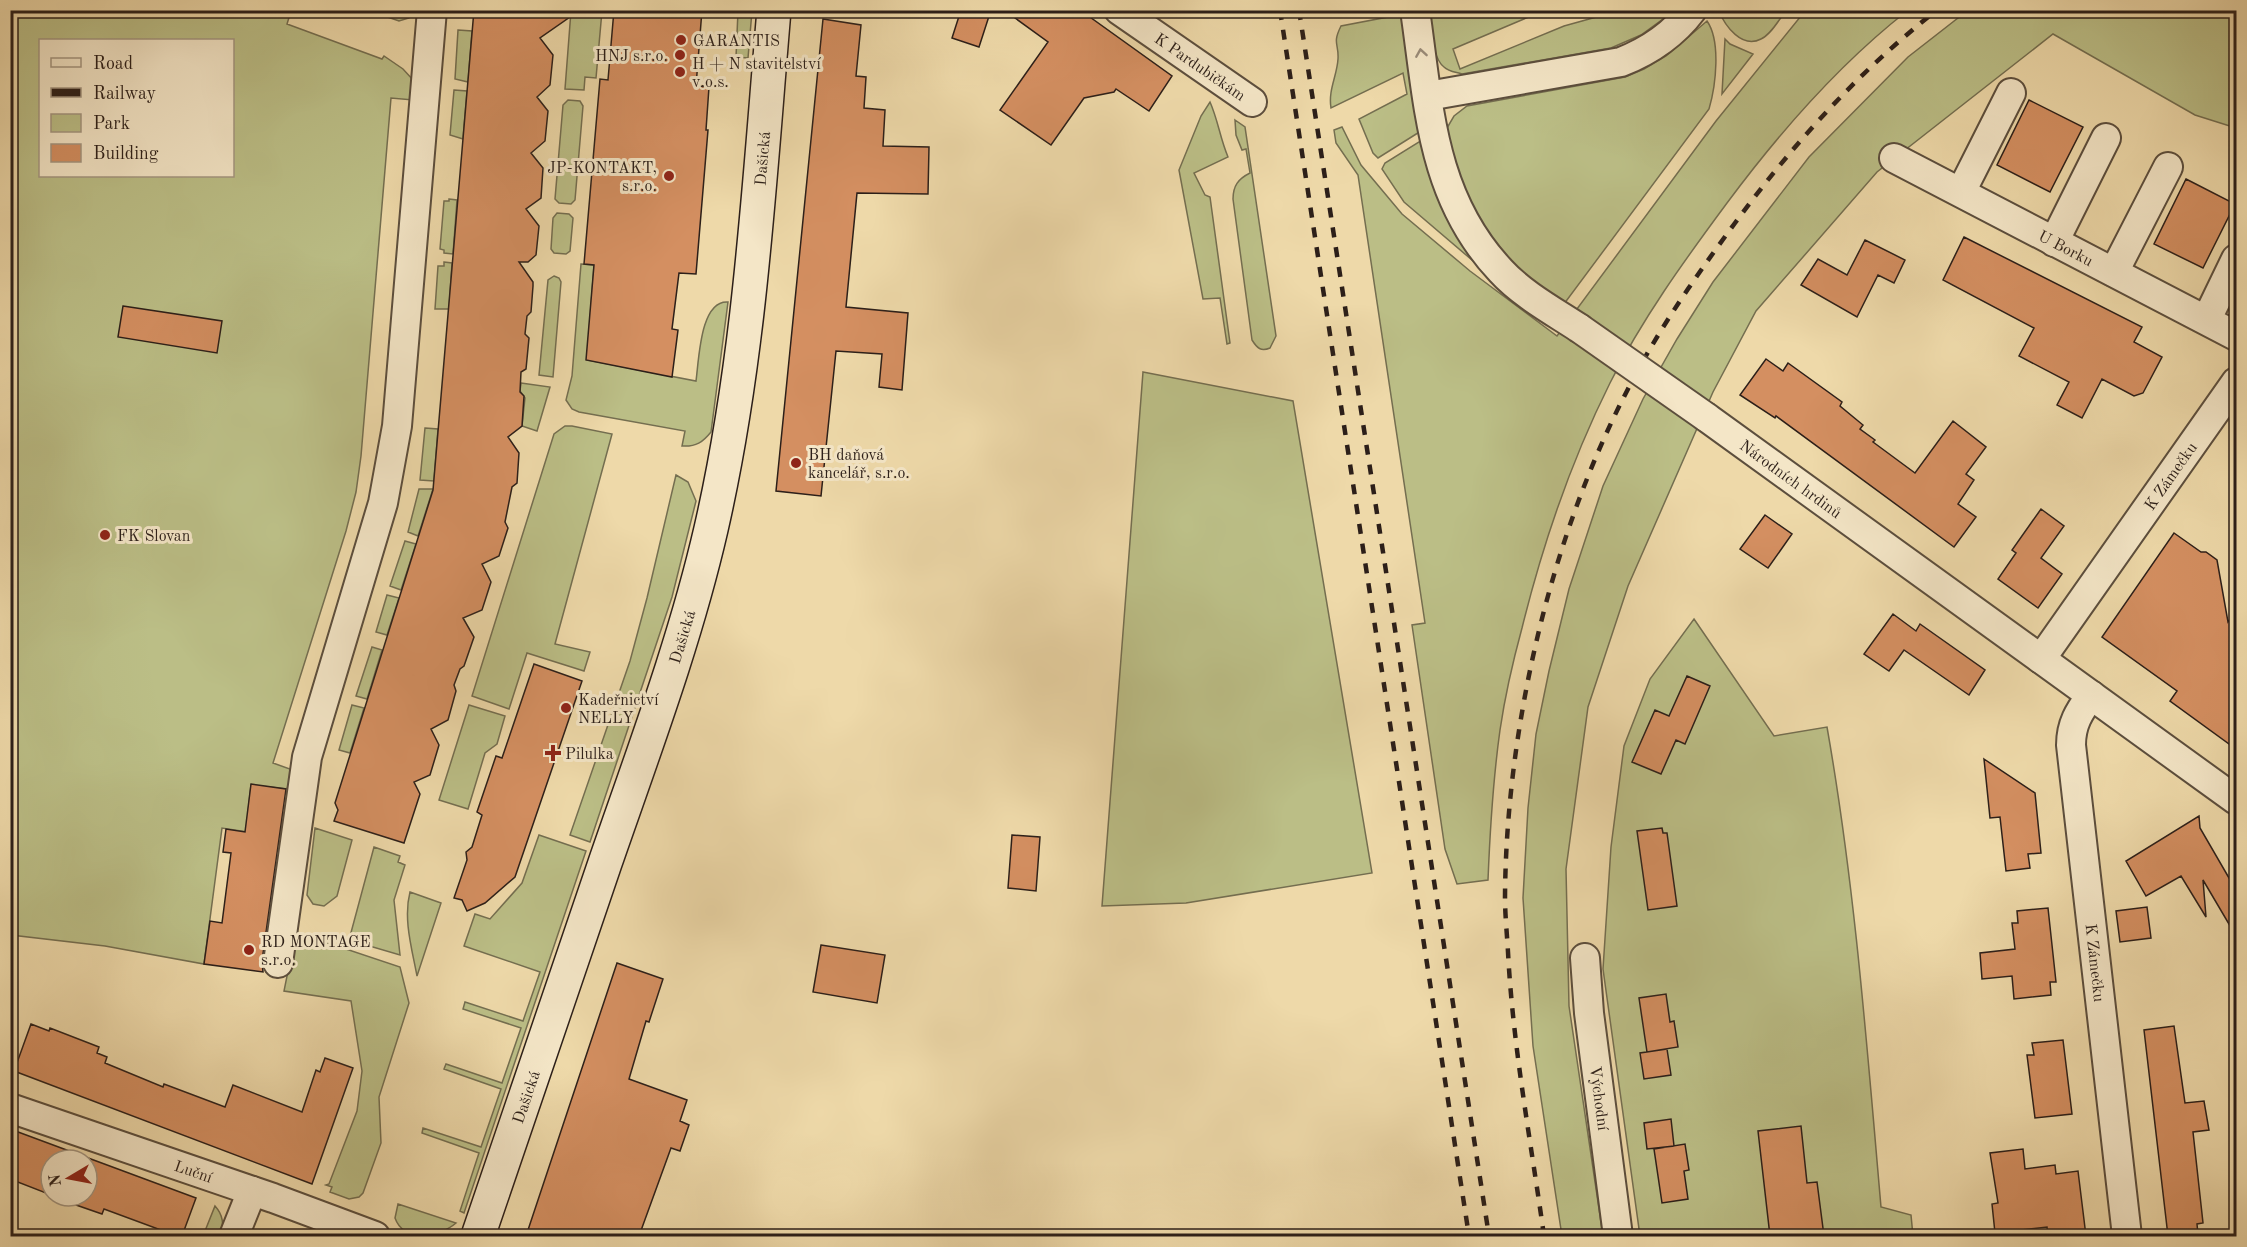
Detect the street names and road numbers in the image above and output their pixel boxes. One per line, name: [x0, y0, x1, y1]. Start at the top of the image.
street label: K Pardubičkám: [1151, 31, 1248, 105]
street label: Dašická: [754, 130, 774, 187]
street label: U Borku: [2035, 229, 2096, 270]
street label: Národních hrdinů: [1736, 438, 1844, 522]
street label: K Zámečku: [2142, 440, 2201, 514]
street label: Dašická: [668, 609, 699, 666]
street label: K Zámečku: [2081, 923, 2106, 1003]
street label: Východní: [1586, 1065, 1610, 1132]
street label: Dašická: [511, 1069, 544, 1126]
street label: Luční: [172, 1159, 215, 1187]

